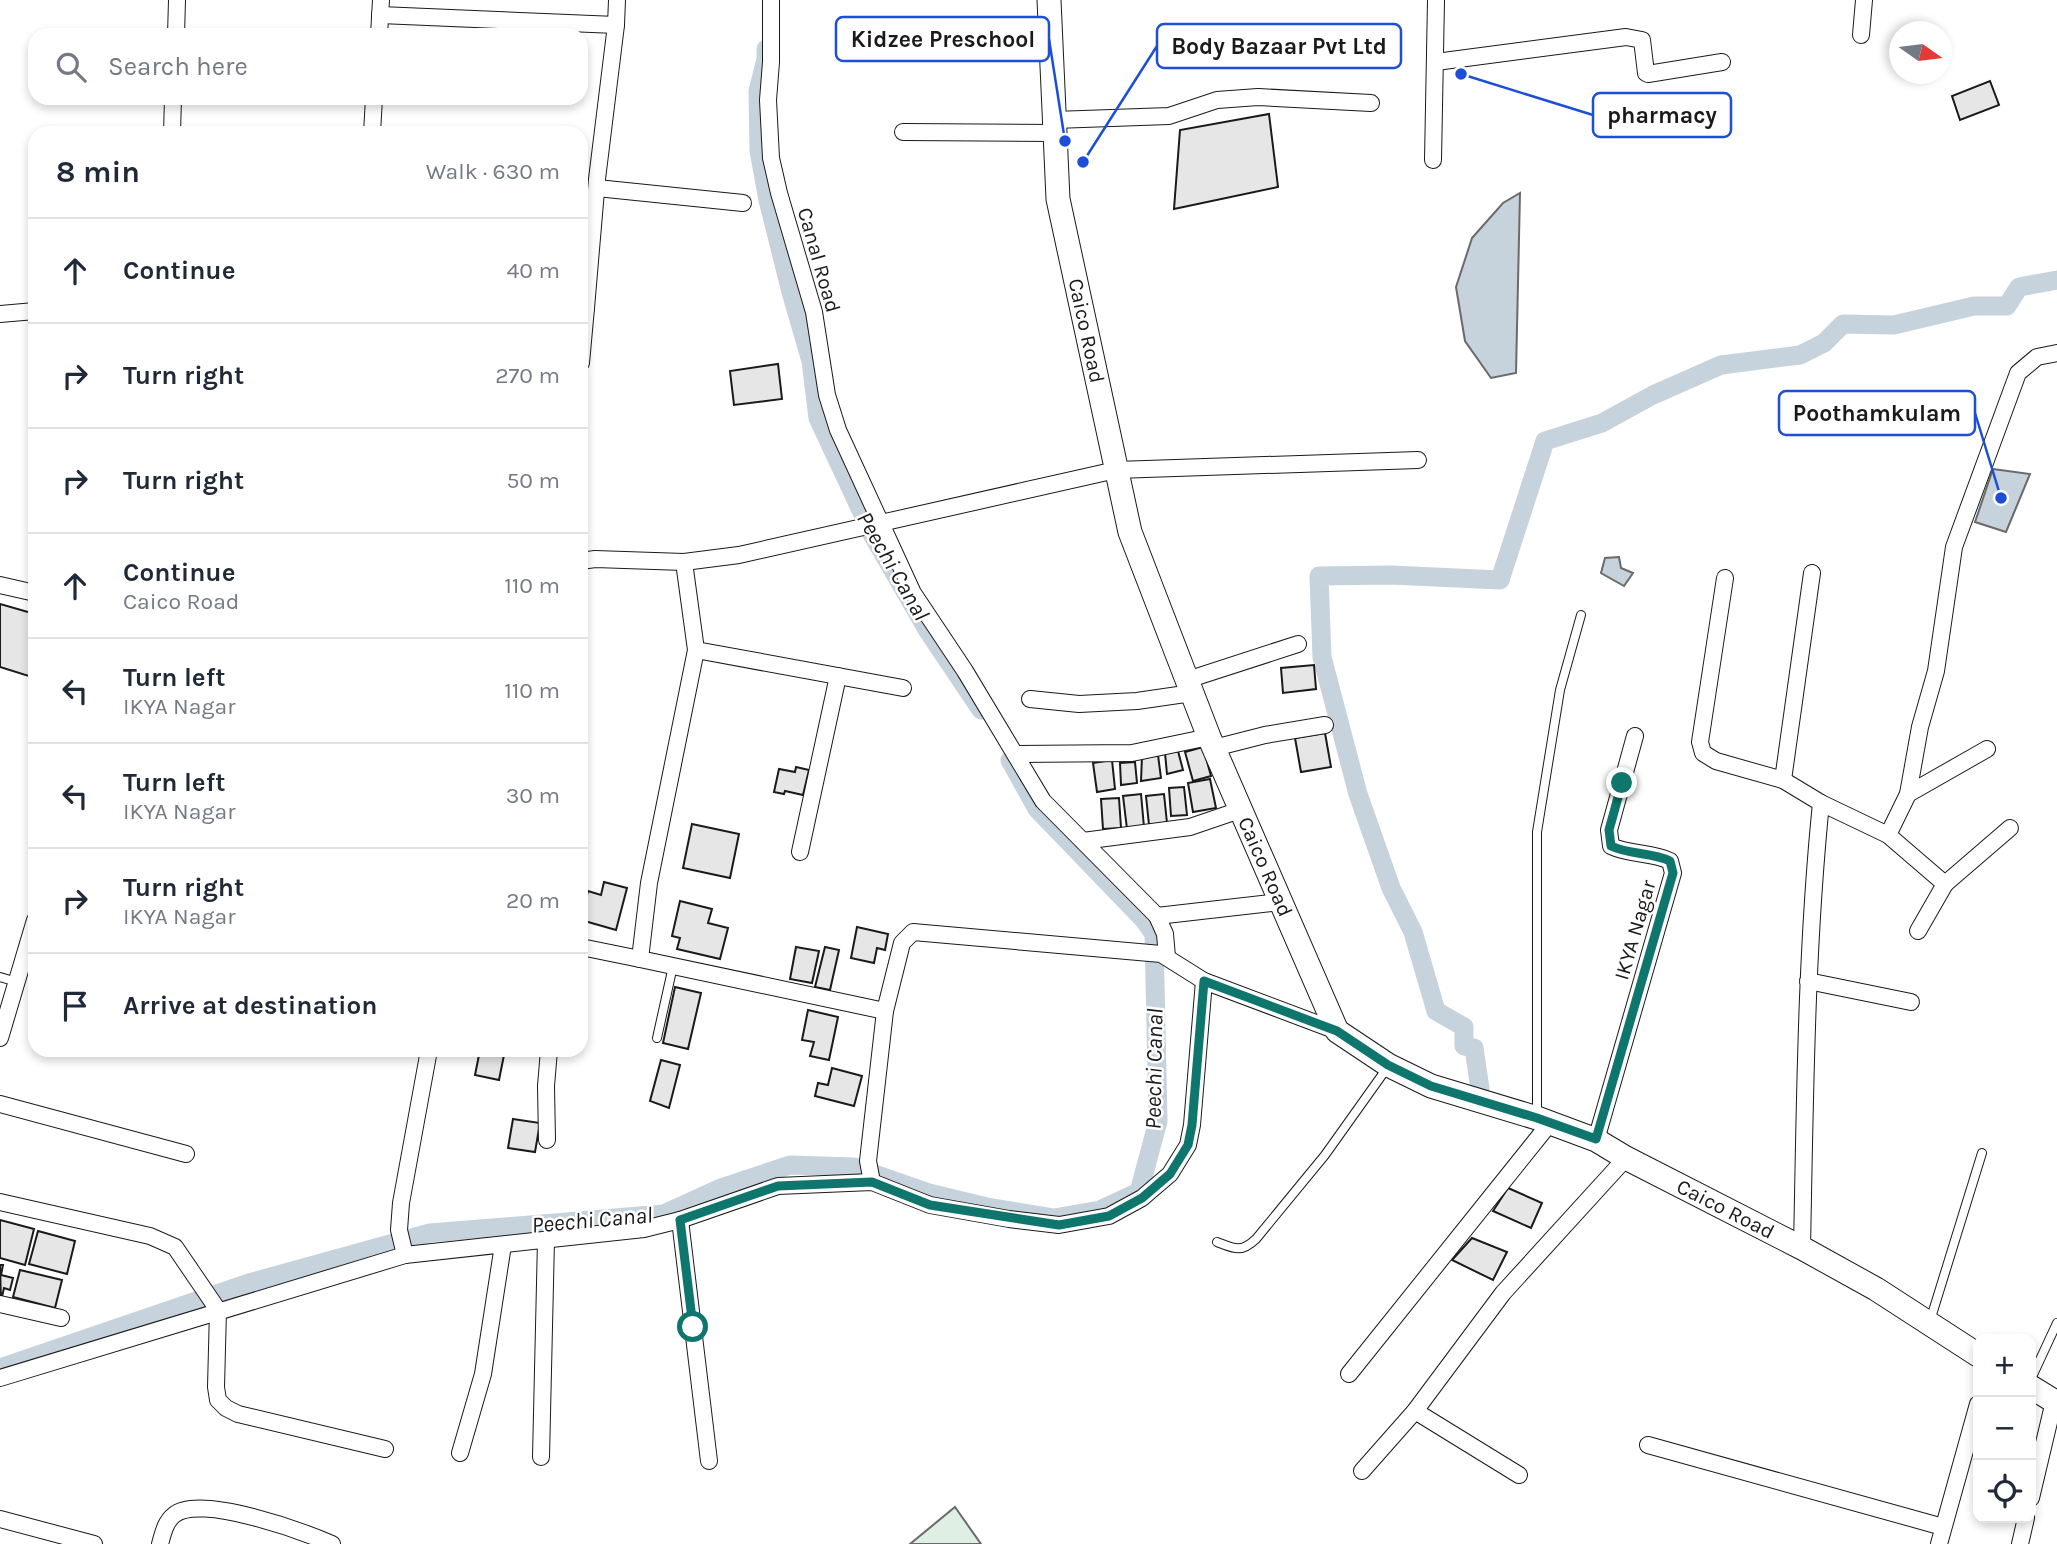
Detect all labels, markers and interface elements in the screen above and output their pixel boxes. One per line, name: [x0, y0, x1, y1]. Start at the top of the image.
callout: Kidzee Preschool: [836, 17, 1049, 61]
north arrow: [1889, 21, 1952, 84]
callout: Body Bazaar Pvt Ltd: [1157, 24, 1401, 68]
text: Kidzee Preschool: [851, 26, 1035, 53]
search box: [28, 28, 588, 105]
text: Body Bazaar Pvt Ltd: [1171, 33, 1387, 60]
icon: search: [52, 48, 90, 86]
text: Search here: [108, 51, 248, 82]
callout: pharmacy: [1593, 93, 1731, 137]
text: pharmacy: [1607, 102, 1717, 129]
text: 8 min: [56, 154, 140, 190]
text: Walk · 630 m: [426, 158, 560, 185]
street label: Canal Road: [793, 205, 845, 315]
icon: ahead: [56, 252, 94, 290]
text: Continue: [123, 255, 235, 286]
text: 40 m: [507, 257, 560, 284]
street label: Caico Road: [1064, 276, 1109, 385]
icon: right: [56, 357, 94, 395]
text: Turn right: [123, 360, 244, 391]
text: 270 m: [495, 362, 560, 389]
callout: Poothamkulam: [1779, 391, 1975, 435]
text: Poothamkulam: [1793, 400, 1961, 427]
icon: right: [56, 462, 94, 500]
text: Turn right: [123, 465, 244, 496]
text: 50 m: [506, 467, 560, 494]
water label: Peechi Canal: [851, 507, 935, 625]
text: Continue: [123, 557, 235, 588]
icon: ahead: [56, 567, 94, 605]
text: 110 m: [504, 572, 560, 599]
text: Caico Road: [123, 588, 239, 615]
text: Turn left: [123, 662, 225, 693]
icon: left: [56, 672, 94, 710]
text: 110 m: [504, 677, 560, 704]
text: IKYA Nagar: [123, 693, 235, 720]
text: Turn left: [123, 767, 225, 798]
route end: [1606, 767, 1637, 798]
icon: left: [56, 777, 94, 815]
text: 30 m: [506, 782, 560, 809]
text: IKYA Nagar: [123, 798, 235, 825]
street label: Caico Road: [1233, 813, 1298, 920]
text: Turn right: [123, 872, 244, 903]
street label: IKYA Nagar: [1609, 877, 1661, 983]
icon: right: [56, 882, 94, 920]
text: 20 m: [506, 887, 560, 914]
text: IKYA Nagar: [123, 903, 235, 930]
icon: arrive: [56, 987, 94, 1025]
text: Arrive at destination: [123, 990, 377, 1021]
water label: Peechi Canal: [1139, 1008, 1169, 1130]
street label: Caico Road: [1673, 1174, 1778, 1244]
water label: Peechi Canal: [530, 1201, 654, 1239]
route start: [677, 1311, 708, 1342]
map controls: [1973, 1334, 2036, 1523]
button: +: [1973, 1334, 2036, 1397]
button: −: [1973, 1397, 2036, 1460]
button: locate: [1973, 1460, 2036, 1523]

